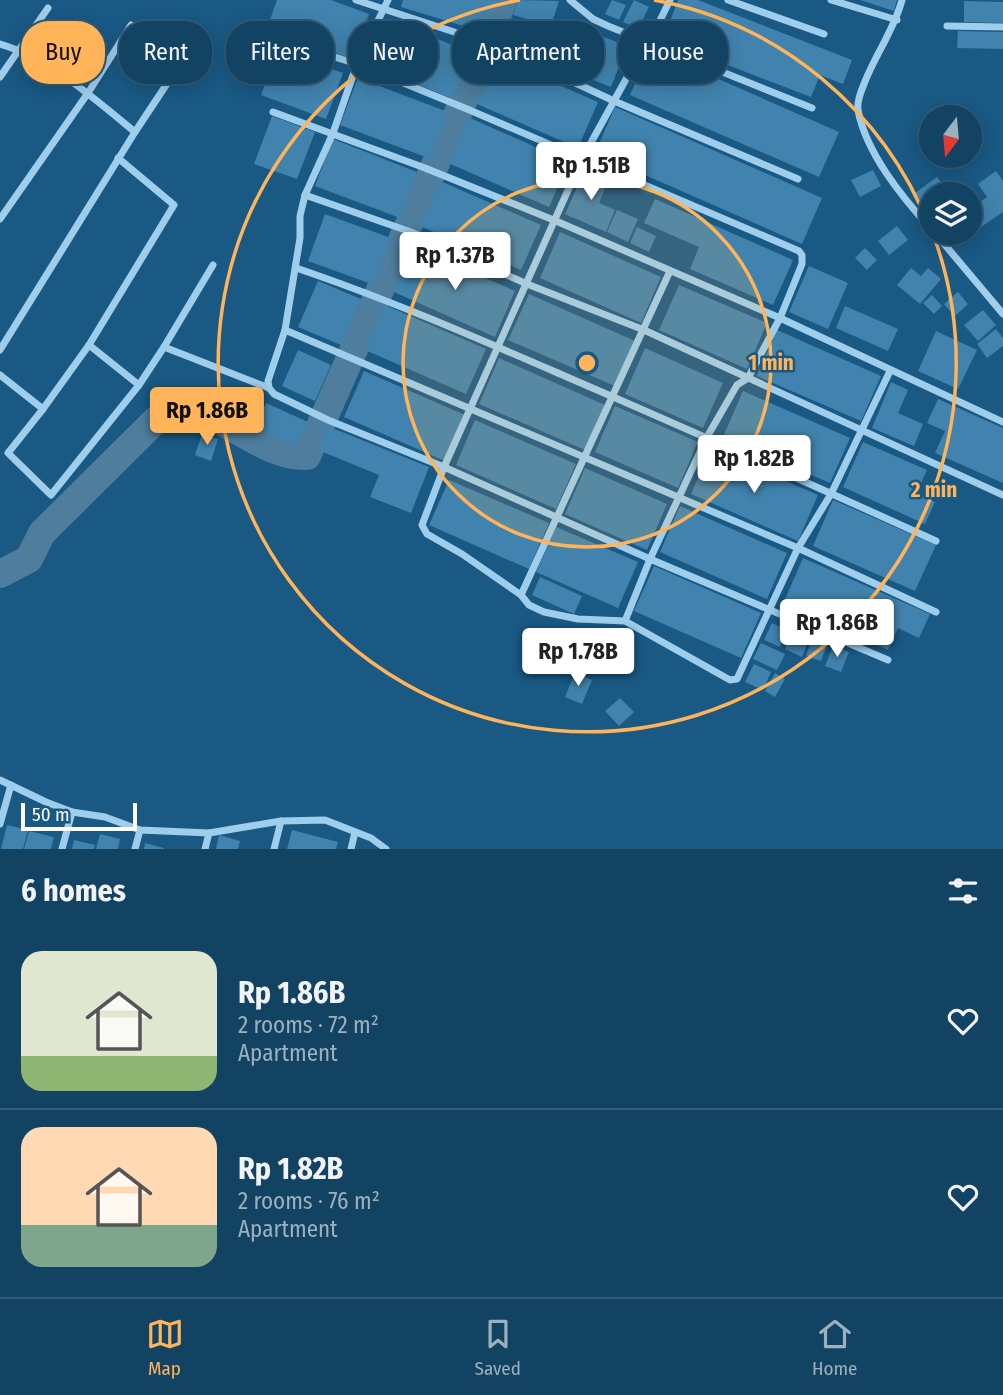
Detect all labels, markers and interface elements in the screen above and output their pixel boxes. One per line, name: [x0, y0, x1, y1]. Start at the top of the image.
chip: Buy: [21, 21, 105, 84]
chip: Rent: [119, 21, 212, 84]
chip: Filters: [226, 21, 334, 84]
chip: New: [348, 21, 438, 84]
chip: Apartment: [452, 21, 604, 84]
chip: House: [618, 21, 728, 84]
north arrow: [919, 105, 982, 168]
map controls: [919, 105, 982, 245]
pin: Rp 1.51B: [519, 142, 663, 202]
text: Rp 1.51B: [552, 151, 630, 179]
button: layers: [919, 182, 982, 245]
pin: Rp 1.37B: [383, 232, 527, 292]
text: Rp 1.37B: [416, 241, 494, 269]
text: 1 min: [748, 350, 794, 376]
centre of rings: [575, 351, 599, 375]
pin: Rp 1.86B: [135, 388, 279, 447]
text: Rp 1.86B: [166, 396, 248, 424]
pin: Rp 1.82B: [682, 435, 826, 495]
text: Rp 1.82B: [714, 444, 794, 472]
text: 2 min: [910, 477, 957, 503]
pin: Rp 1.86B: [765, 600, 909, 659]
text: Rp 1.86B: [796, 608, 878, 636]
pin: Rp 1.78B: [506, 628, 650, 688]
text: Rp 1.78B: [538, 637, 618, 665]
scale bar: [21, 800, 136, 832]
text: 50 m: [32, 803, 70, 826]
icon: filters: [944, 872, 982, 910]
text: 6 homes: [21, 873, 126, 909]
text: Rp 1.86B: [238, 975, 345, 1011]
icon: home: [77, 979, 161, 1063]
icon: heart: [944, 1002, 982, 1040]
text: 2 rooms · 72 m²: [238, 1011, 379, 1039]
text: Apartment: [238, 1039, 338, 1067]
text: Rp 1.82B: [238, 1151, 343, 1187]
icon: home: [77, 1155, 161, 1239]
icon: heart: [944, 1178, 982, 1216]
text: 2 rooms · 76 m²: [238, 1187, 380, 1215]
text: Apartment: [238, 1215, 338, 1243]
tab: Map: [146, 1315, 184, 1380]
tab: Saved: [475, 1315, 521, 1380]
tab: Home: [812, 1315, 857, 1380]

